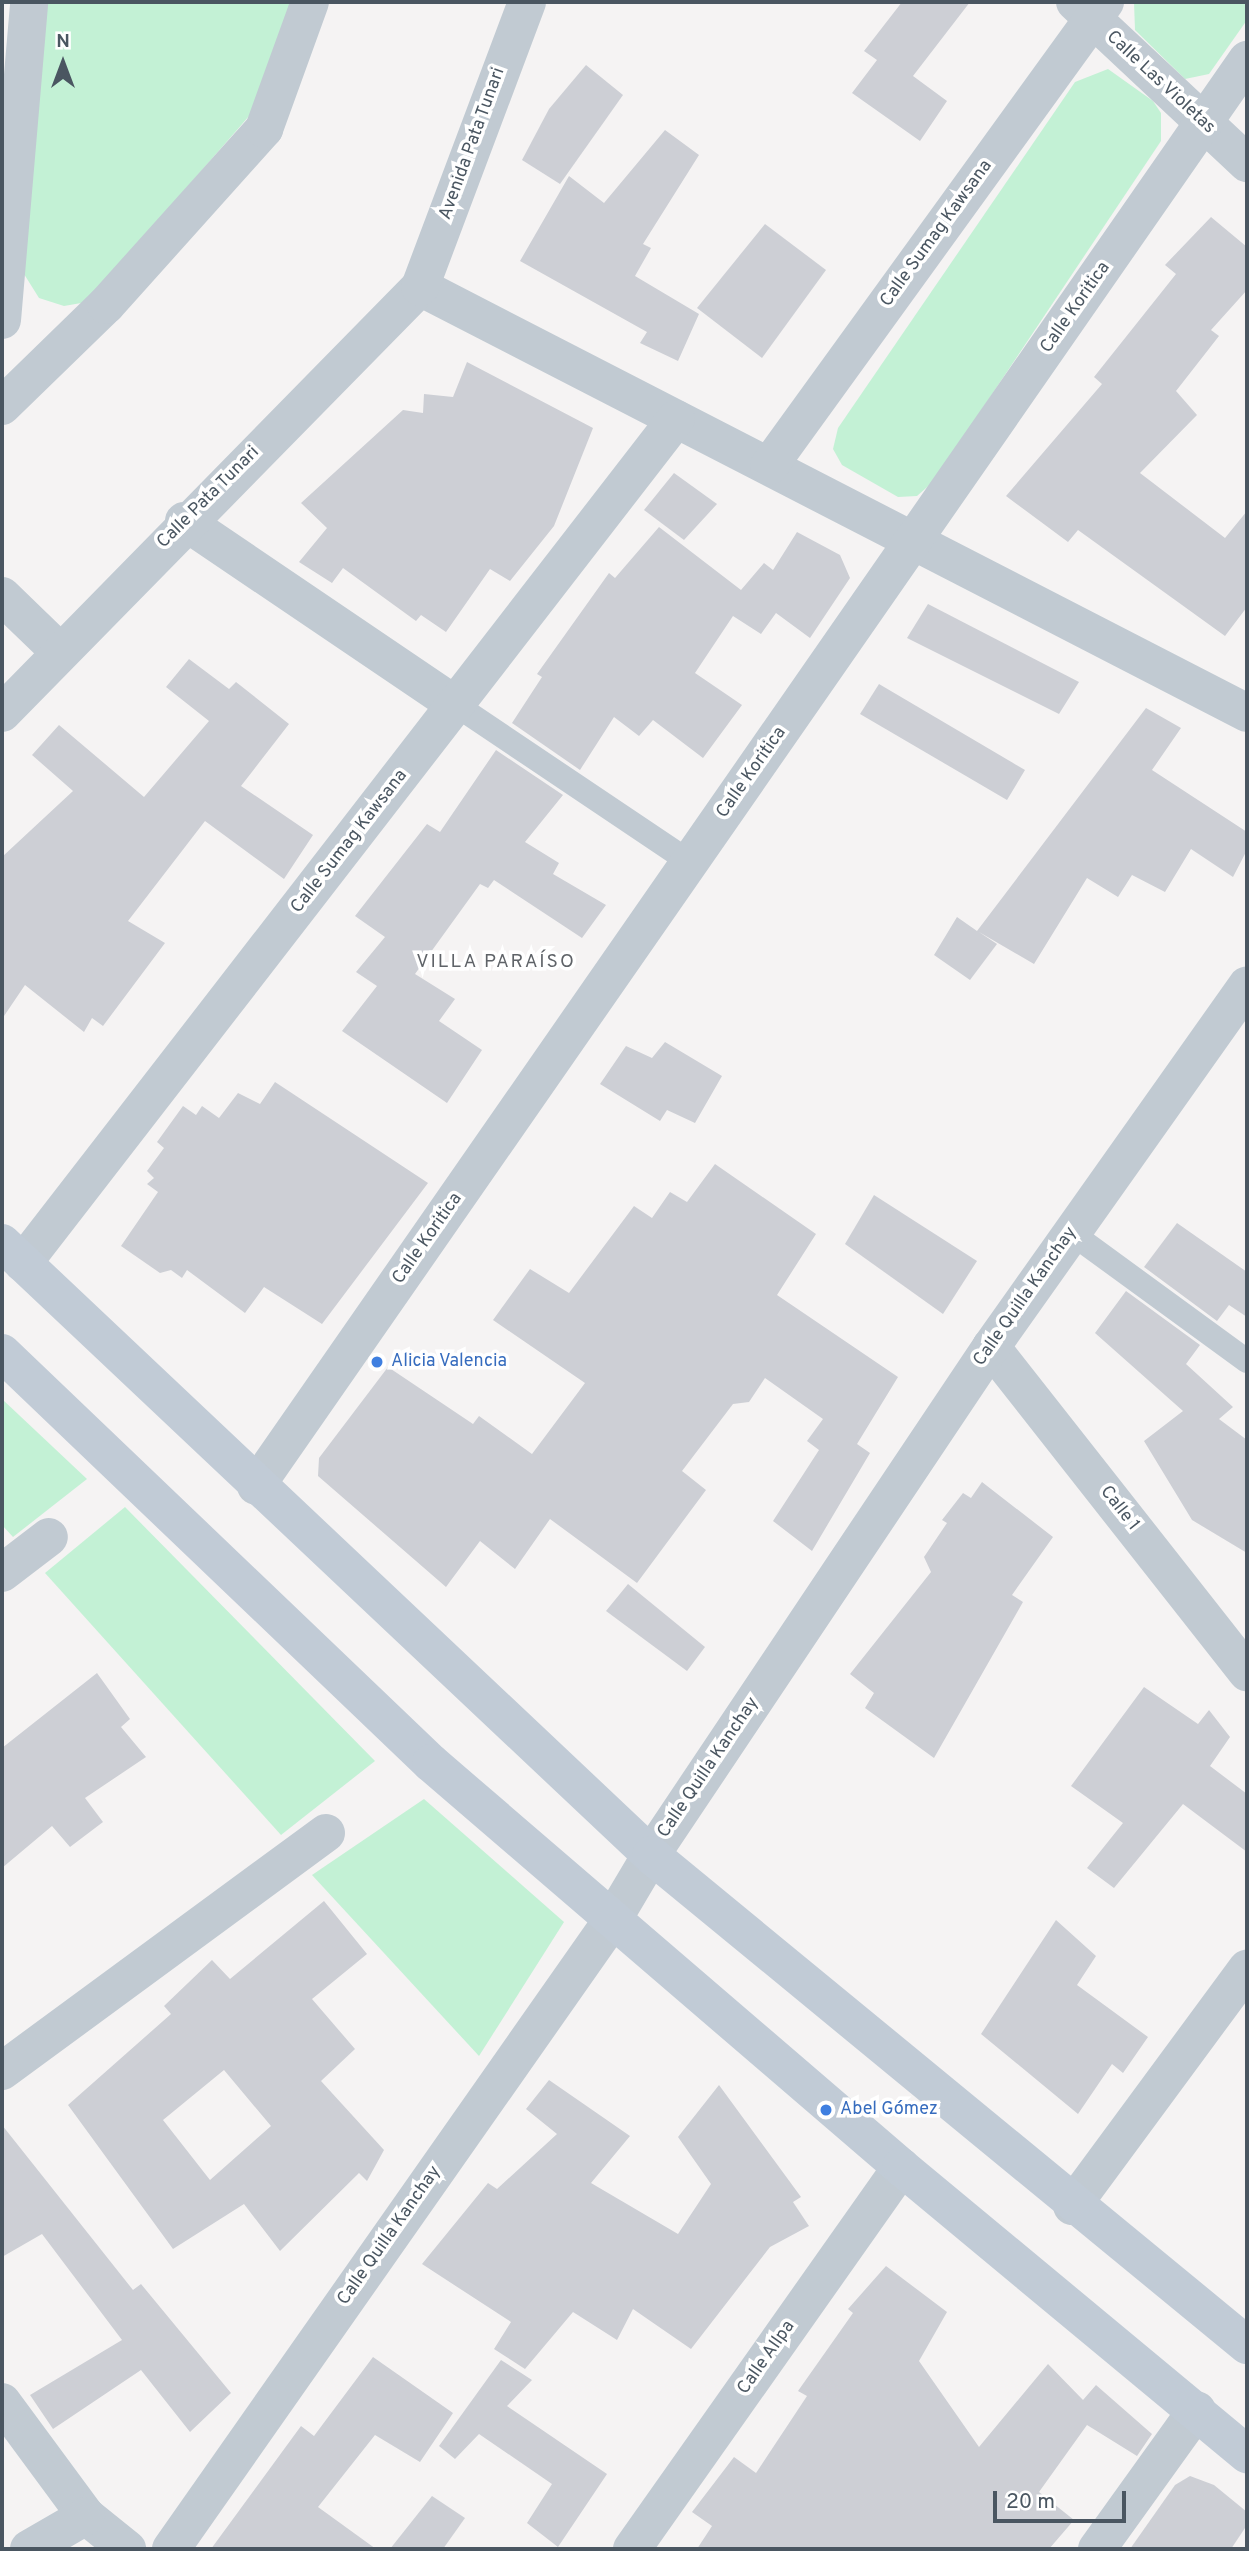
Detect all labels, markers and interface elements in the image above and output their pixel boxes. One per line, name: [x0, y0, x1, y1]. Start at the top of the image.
street label: Calle Las Violetas: [1101, 27, 1219, 139]
north arrow: [28, 28, 98, 98]
text: N: [56, 30, 70, 54]
street label: Avenida Pata Tunari: [435, 65, 511, 223]
street label: Calle Sumag Kawsana: [876, 156, 998, 312]
street label: Calle Koritica: [1037, 258, 1115, 358]
street label: Calle Pata Tunari: [153, 442, 265, 554]
street label: Calle Koritica: [713, 723, 791, 823]
street label: Calle Sumag Kawsana: [287, 766, 413, 918]
district label: VILLA PARAÍSO: [417, 952, 575, 974]
street label: Calle Koritica: [389, 1189, 467, 1289]
street label: Calle Quilla Kanchay: [970, 1223, 1082, 1371]
place label: Alicia Valencia: [391, 1351, 508, 1373]
marker: Alicia Valencia: [369, 1354, 385, 1370]
street label: Calle 1: [1095, 1482, 1143, 1536]
street label: Calle Quilla Kanchay: [654, 1693, 764, 1843]
place label: Abel Gómez: [840, 2099, 938, 2121]
marker: Abel Gómez: [818, 2102, 834, 2118]
street label: Calle Quilla Kanchay: [334, 2162, 446, 2310]
street label: Calle Allpa: [733, 2317, 801, 2399]
scale bar: [997, 2478, 1130, 2522]
text: 20 m: [1006, 2489, 1055, 2516]

